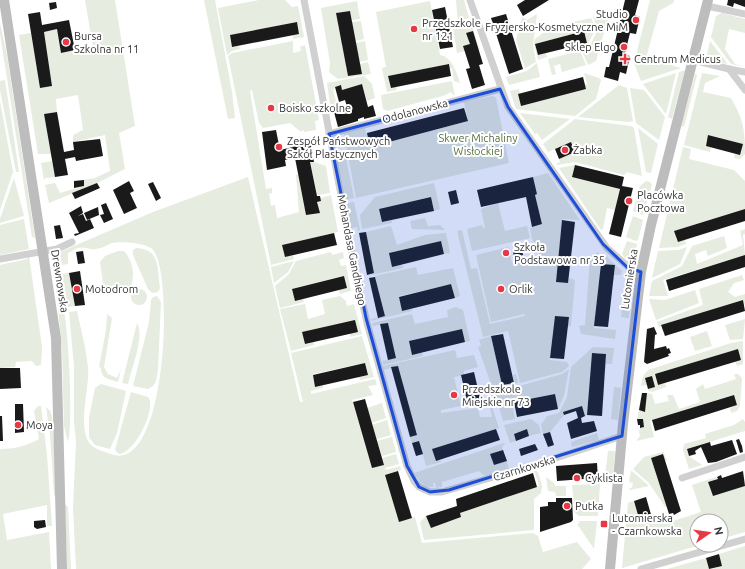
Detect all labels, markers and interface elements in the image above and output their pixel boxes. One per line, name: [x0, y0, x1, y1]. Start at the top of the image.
place label: Studio Fryzjersko-Kosmetyczne MiM: [485, 8, 628, 33]
marker: Studio Fryzjersko-Kosmetyczne MiM: [631, 15, 641, 25]
place label: Przedszkole nr 121: [422, 17, 481, 42]
marker: Przedszkole nr 121: [409, 24, 419, 34]
place label: Bursa Szkolna nr 11: [74, 30, 139, 55]
marker: Bursa Szkolna nr 11: [61, 37, 71, 47]
place label: Sklep Elgo: [565, 41, 616, 53]
marker: Sklep Elgo: [619, 42, 629, 52]
marker: Centrum Medicus: [619, 53, 631, 65]
place label: Centrum Medicus: [634, 53, 721, 65]
street label: Odolanowska: [381, 97, 449, 125]
place label: Boisko szkolne: [279, 102, 351, 114]
marker: Boisko szkolne: [266, 103, 276, 113]
park label: Skwer Michaliny Wisłockiej: [439, 132, 518, 157]
place label: Zespół Państwowych Szkół Plastycznych: [287, 135, 390, 160]
marker: Zespół Państwowych Szkół Plastycznych: [274, 142, 284, 152]
place label: Żabka: [573, 144, 603, 156]
marker: Żabka: [560, 145, 570, 155]
place label: Placówka Pocztowa: [637, 189, 685, 214]
street label: Mohandasa Gandhiego: [335, 194, 369, 306]
marker: Placówka Pocztowa: [624, 196, 634, 206]
place label: Szkoła Podstawowa nr 35: [514, 241, 605, 266]
marker: Szkoła Podstawowa nr 35: [501, 248, 511, 258]
street label: Lutomierska: [618, 248, 640, 310]
street label: Drewnowska: [49, 249, 71, 313]
place label: Motodrom: [85, 283, 138, 295]
place label: Orlik: [509, 283, 533, 295]
marker: Motodrom: [72, 284, 82, 294]
marker: Orlik: [496, 284, 506, 294]
place label: Przedszkole Miejskie nr 73: [462, 383, 530, 408]
marker: Przedszkole Miejskie nr 73: [449, 390, 459, 400]
place label: Moya: [26, 419, 53, 431]
marker: Moya: [13, 420, 23, 430]
street label: Czarnkowska: [492, 453, 556, 483]
place label: Cyklista: [585, 472, 623, 484]
marker: Cyklista: [572, 473, 582, 483]
place label: Putka: [575, 500, 603, 512]
marker: Putka: [562, 501, 572, 511]
place label: Lutomierska - Czarnkowska: [612, 512, 682, 537]
north arrow: [689, 513, 729, 553]
marker: Lutomierska - Czarnkowska: [599, 519, 609, 529]
text: N: [712, 525, 726, 536]

